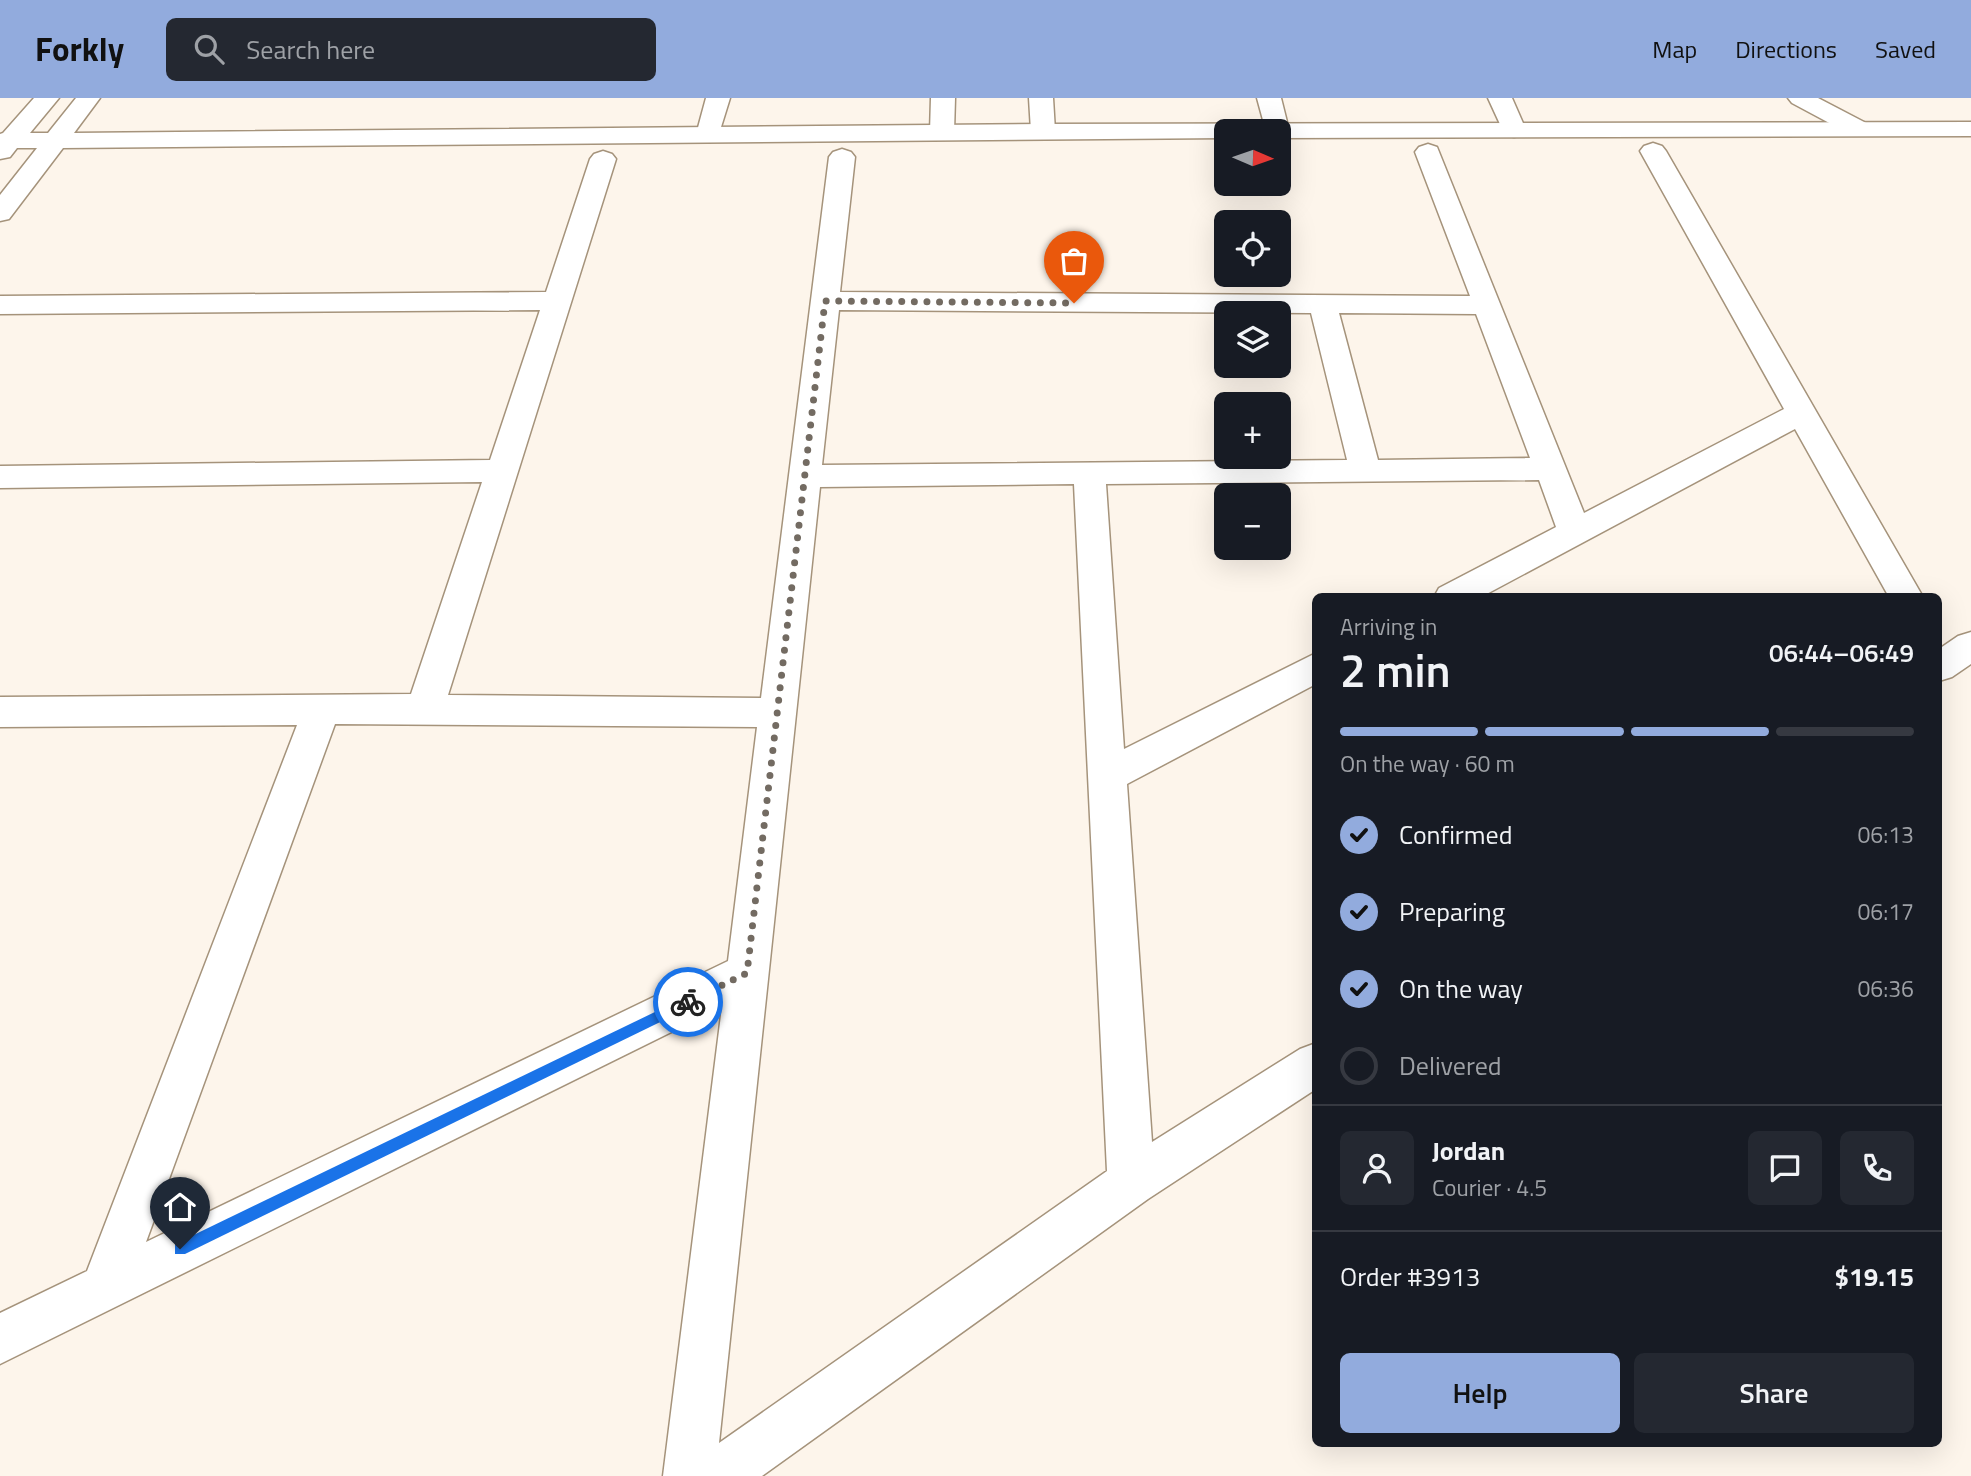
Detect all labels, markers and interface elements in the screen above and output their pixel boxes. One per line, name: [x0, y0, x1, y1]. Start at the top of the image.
search box: [166, 18, 656, 81]
text: Forkly: [35, 24, 124, 74]
icon: search: [190, 30, 228, 68]
text: Search here: [246, 30, 375, 69]
text: Map: [1652, 31, 1697, 67]
text: Directions: [1735, 31, 1837, 67]
text: Saved: [1875, 31, 1936, 67]
north arrow: [1214, 119, 1292, 196]
map controls: [1214, 119, 1291, 560]
button: locate: [1214, 210, 1291, 287]
pin: [1044, 231, 1104, 303]
icon: bag: [1055, 242, 1093, 280]
button: layers: [1214, 301, 1291, 378]
button: +: [1214, 392, 1291, 469]
button: −: [1214, 483, 1291, 560]
text: Arriving in: [1340, 609, 1437, 644]
text: 06:44–06:49: [1769, 633, 1914, 672]
text: 2 min: [1340, 635, 1451, 705]
text: On the way · 60 m: [1340, 746, 1515, 781]
text: Confirmed: [1399, 815, 1513, 854]
icon: check: [1340, 816, 1378, 854]
text: 06:13: [1857, 817, 1914, 852]
text: Preparing: [1399, 892, 1505, 931]
icon: check: [1340, 893, 1378, 931]
text: 06:17: [1857, 894, 1914, 929]
courier: [653, 967, 723, 1037]
text: On the way: [1399, 969, 1523, 1008]
icon: check: [1340, 970, 1378, 1008]
text: 06:36: [1857, 971, 1914, 1006]
icon: bike: [669, 983, 707, 1021]
text: Delivered: [1399, 1046, 1502, 1085]
button: person: [1340, 1131, 1414, 1205]
text: Jordan: [1432, 1131, 1505, 1170]
button: chat: [1748, 1131, 1822, 1205]
button: phone: [1840, 1131, 1914, 1205]
text: Courier · 4.5: [1432, 1170, 1547, 1205]
pin: [150, 1177, 210, 1249]
icon: home: [161, 1188, 199, 1226]
text: Order #3913: [1340, 1257, 1480, 1296]
text: $19.15: [1835, 1257, 1914, 1296]
button: Help: [1340, 1353, 1620, 1433]
button: Share: [1634, 1353, 1914, 1433]

